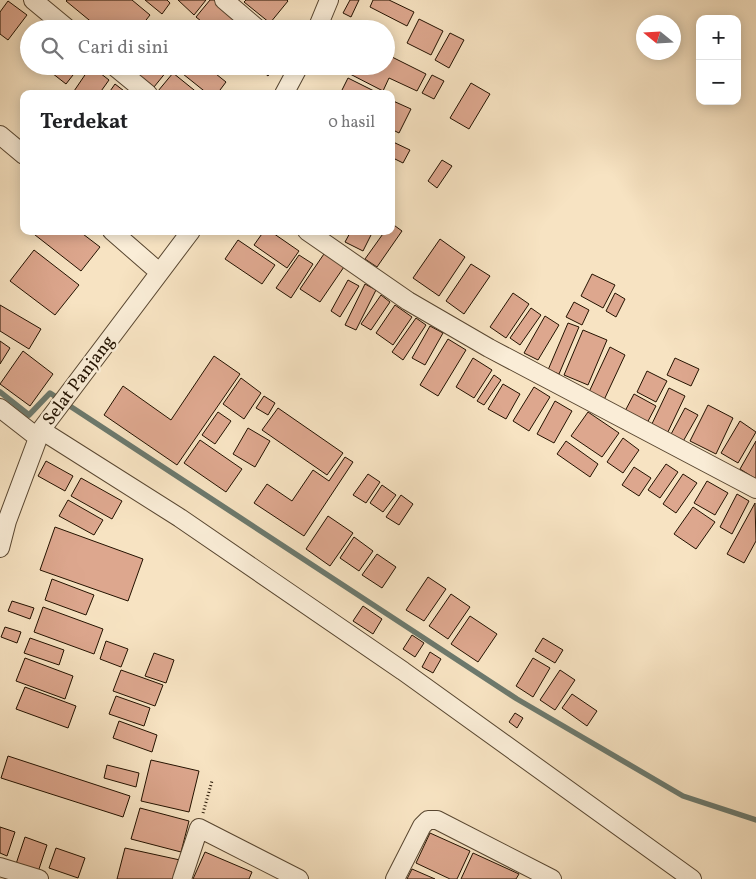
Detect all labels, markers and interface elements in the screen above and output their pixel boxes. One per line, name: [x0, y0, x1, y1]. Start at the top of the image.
north arrow: [636, 15, 681, 60]
map controls: [696, 15, 741, 105]
button: +: [696, 15, 741, 60]
search box: [20, 20, 395, 75]
icon: search: [38, 34, 66, 62]
text: Cari di sini: [78, 35, 169, 61]
button: −: [696, 60, 741, 105]
text: Terdekat: [40, 108, 128, 137]
text: 0 hasil: [328, 112, 375, 134]
street label: Selat Panjang: [37, 331, 121, 431]

